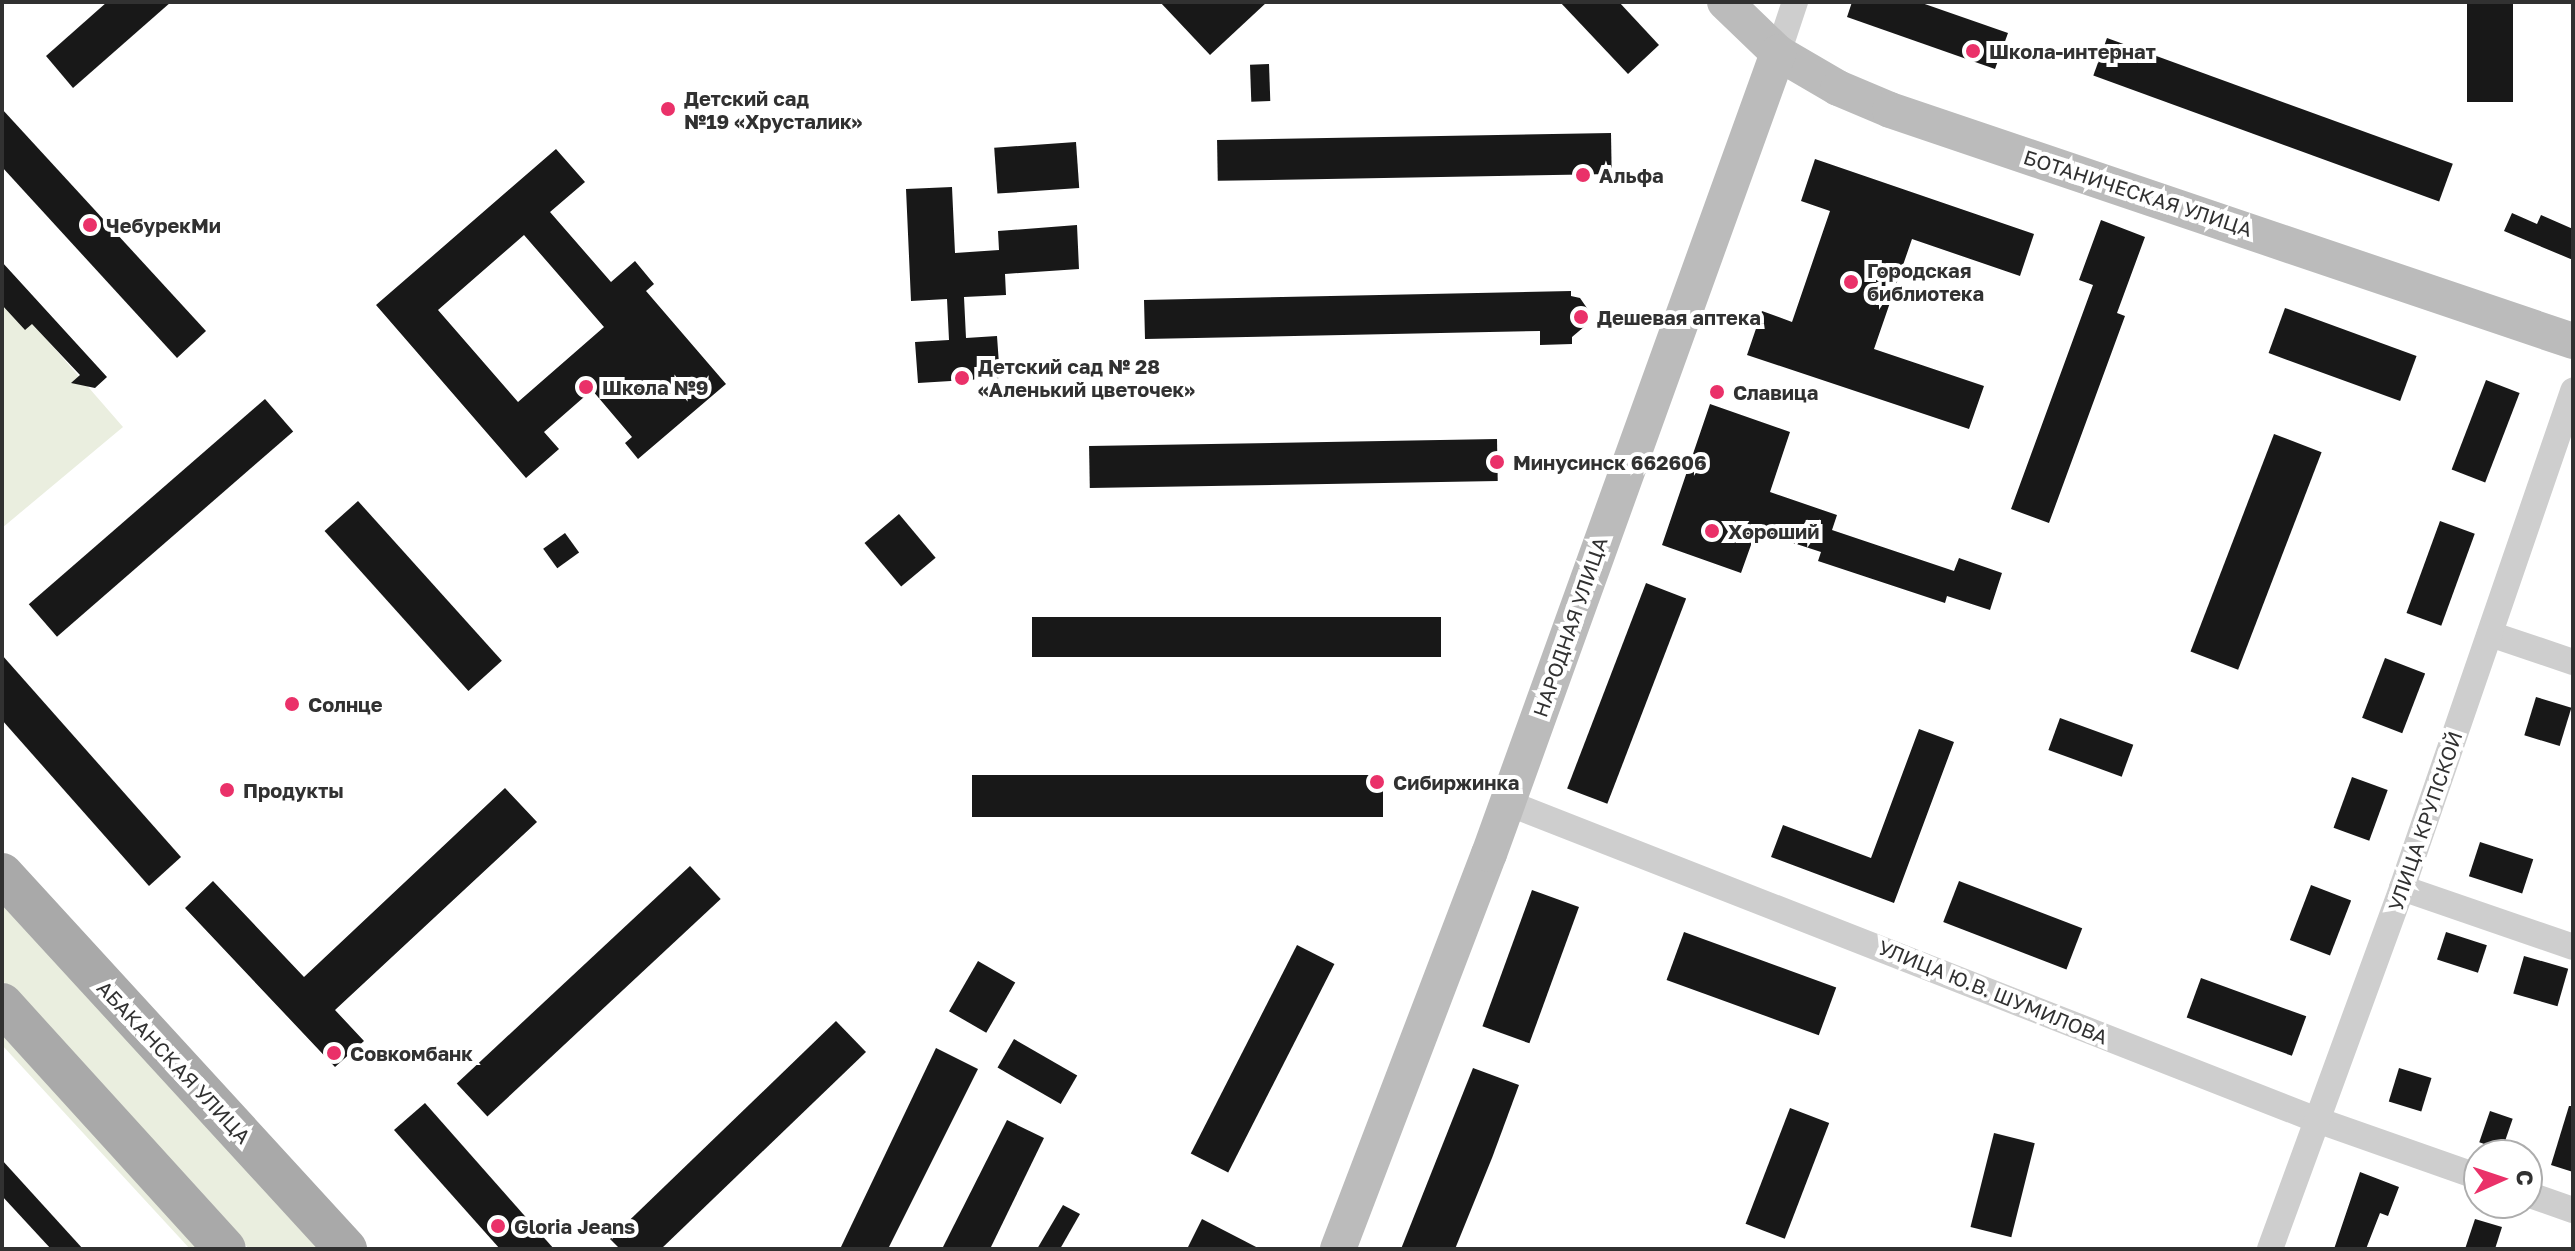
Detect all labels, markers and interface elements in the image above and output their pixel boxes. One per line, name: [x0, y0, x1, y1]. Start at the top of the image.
place label: Школа-интернат: [1989, 39, 2156, 63]
marker: Школа-интернат: [1964, 42, 1982, 60]
place label: Детский сад №19 «Хрусталик»: [684, 86, 862, 133]
marker: Детский сад №19 «Хрусталик»: [659, 100, 677, 118]
street label: БОТАНИЧЕСКАЯ УЛИЦА: [2021, 145, 2255, 241]
place label: Альфа: [1599, 163, 1664, 187]
marker: Альфа: [1574, 166, 1592, 184]
place label: ЧебурекМи: [106, 213, 221, 237]
marker: ЧебурекМи: [81, 216, 99, 234]
place label: Городская библиотека: [1867, 258, 1984, 305]
marker: Городская библиотека: [1842, 273, 1860, 291]
place label: Дешевая аптека: [1597, 305, 1761, 329]
marker: Дешевая аптека: [1572, 308, 1590, 326]
place label: Детский сад № 28 «Аленький цветочек»: [978, 354, 1195, 401]
marker: Детский сад № 28 «Аленький цветочек»: [953, 369, 971, 387]
place label: Школа №9: [602, 375, 708, 399]
marker: Школа №9: [577, 378, 595, 396]
place label: Славица: [1733, 380, 1818, 404]
marker: Славица: [1708, 383, 1726, 401]
place label: Минусинск 662606: [1513, 450, 1707, 474]
marker: Минусинск 662606: [1488, 453, 1506, 471]
place label: Хороший: [1728, 519, 1819, 543]
marker: Хороший: [1703, 522, 1721, 540]
street label: НАРОДНАЯ УЛИЦА: [1528, 534, 1612, 720]
place label: Солнце: [308, 692, 382, 716]
marker: Солнце: [283, 695, 301, 713]
street label: УЛИЦА КРУПСКОЙ: [2383, 728, 2467, 914]
place label: Сибиржинка: [1393, 770, 1519, 794]
marker: Сибиржинка: [1368, 773, 1386, 791]
place label: Продукты: [243, 778, 344, 802]
marker: Продукты: [218, 781, 236, 799]
street label: УЛИЦА Ю.В. ШУМИЛОВА: [1875, 935, 2111, 1049]
street label: АБАКАНСКАЯ УЛИЦА: [92, 976, 256, 1148]
place label: Совкомбанк: [350, 1041, 473, 1065]
marker: Совкомбанк: [325, 1044, 343, 1062]
north arrow: [2463, 1139, 2543, 1219]
text: С: [2512, 1169, 2539, 1186]
place label: Gloria Jeans: [514, 1214, 635, 1238]
marker: Gloria Jeans: [489, 1217, 507, 1235]

